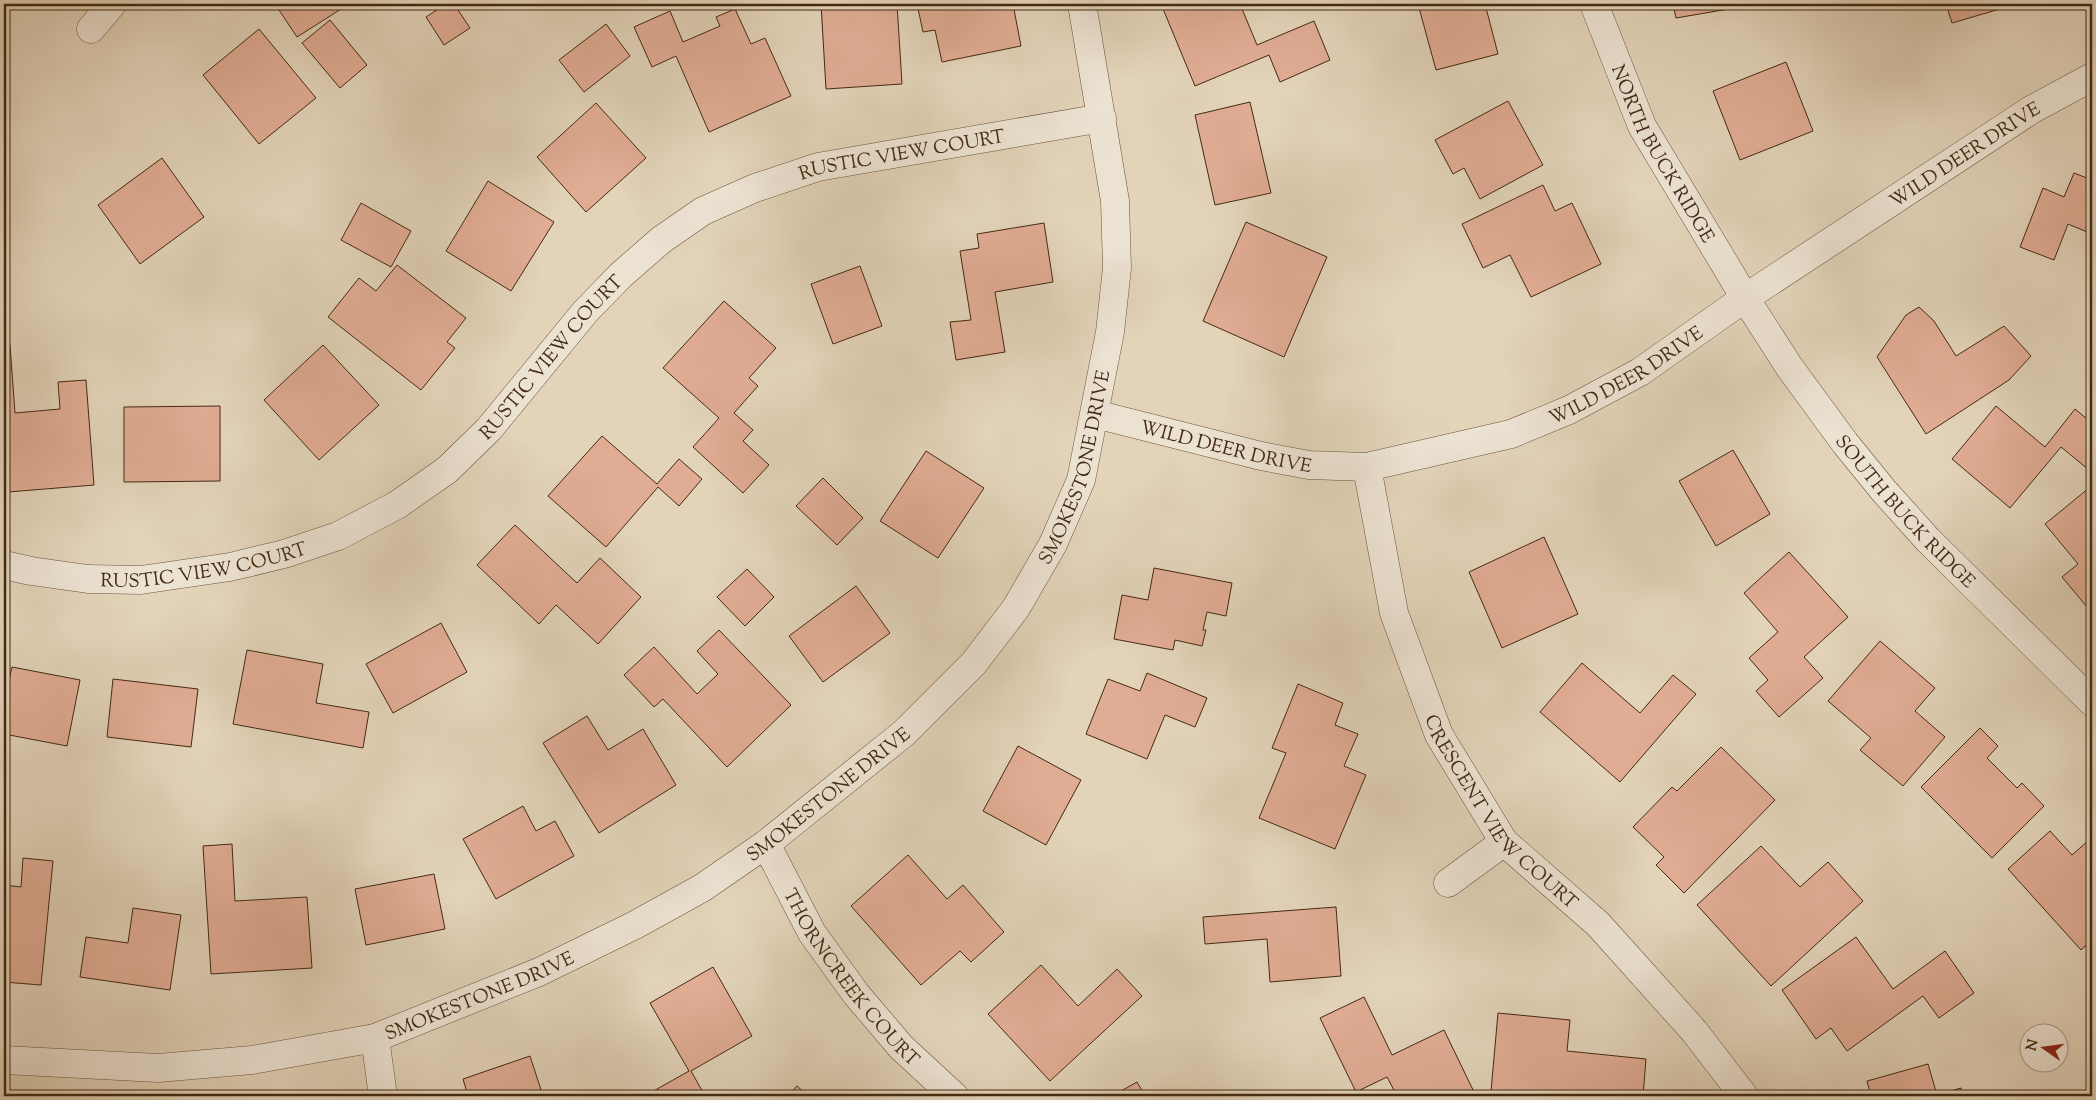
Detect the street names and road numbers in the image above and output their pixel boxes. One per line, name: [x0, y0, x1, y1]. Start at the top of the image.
street label: NORTH BUCK RIDGE: [1603, 61, 1720, 249]
street label: WILD DEER DRIVE: [1885, 96, 2046, 215]
street label: RUSTIC VIEW COURT: [796, 124, 1007, 188]
street label: RUSTIC VIEW COURT: [475, 270, 630, 447]
street label: WILD DEER DRIVE: [1545, 320, 1710, 433]
street label: SMOKESTONE DRIVE: [1033, 368, 1118, 570]
street label: WILD DEER DRIVE: [1137, 415, 1314, 481]
street label: SOUTH BUCK RIDGE: [1827, 430, 1981, 596]
street label: RUSTIC VIEW COURT: [100, 536, 311, 596]
street label: CRESCENT VIEW COURT: [1417, 711, 1583, 917]
street label: SMOKESTONE DRIVE: [742, 722, 918, 870]
street label: THORNCREEK COURT: [775, 884, 925, 1074]
street label: SMOKESTONE DRIVE: [381, 946, 580, 1049]

